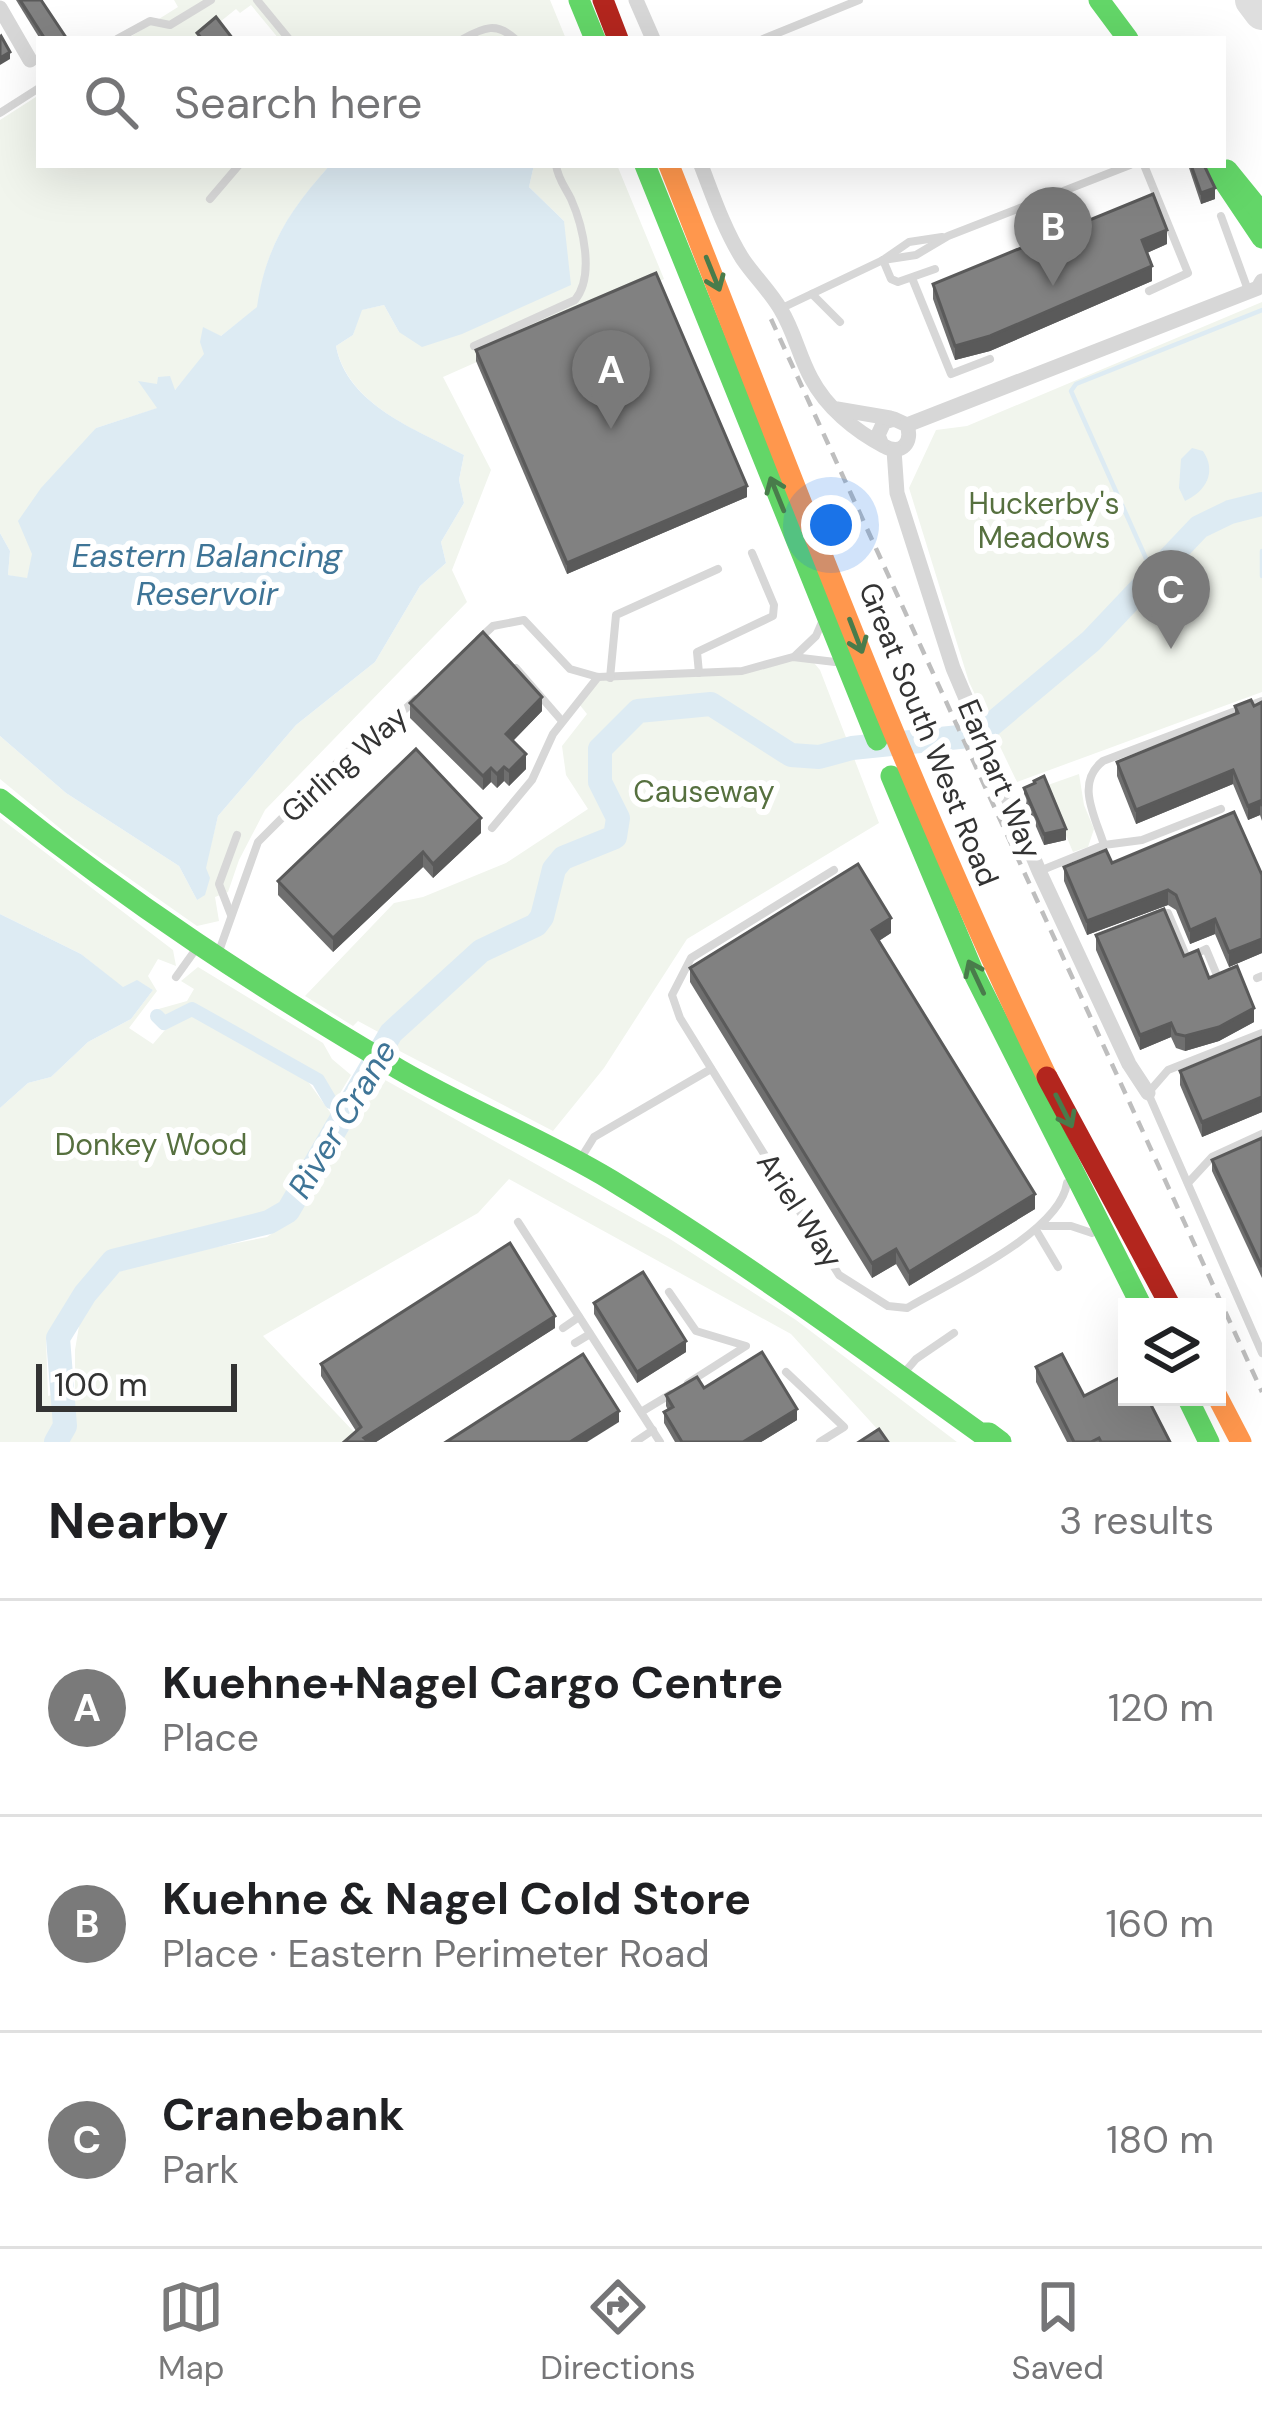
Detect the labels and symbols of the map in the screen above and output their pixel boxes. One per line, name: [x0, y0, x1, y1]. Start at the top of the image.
pin: B: [1014, 187, 1092, 286]
one-way arrow: [704, 254, 725, 291]
pin: A: [572, 330, 650, 429]
one-way arrow: [765, 477, 787, 514]
park label: Huckerby's Meadows: [968, 484, 1120, 557]
your location: [801, 495, 861, 555]
water label: Eastern Balancing Reservoir: [72, 534, 343, 615]
pin: C: [1132, 550, 1210, 649]
street label: Great South West Road: [850, 577, 1008, 891]
one-way arrow: [847, 617, 869, 654]
street label: Earhart Way: [949, 694, 1051, 865]
street label: Girling Way: [273, 697, 416, 831]
park label: Causeway: [633, 772, 775, 811]
one-way arrow: [964, 960, 986, 996]
water label: River Crane: [278, 1032, 406, 1206]
one-way arrow: [1053, 1093, 1076, 1128]
park label: Donkey Wood: [55, 1125, 247, 1164]
street label: Ariel Way: [748, 1145, 852, 1275]
scale bar: [36, 1358, 237, 1411]

